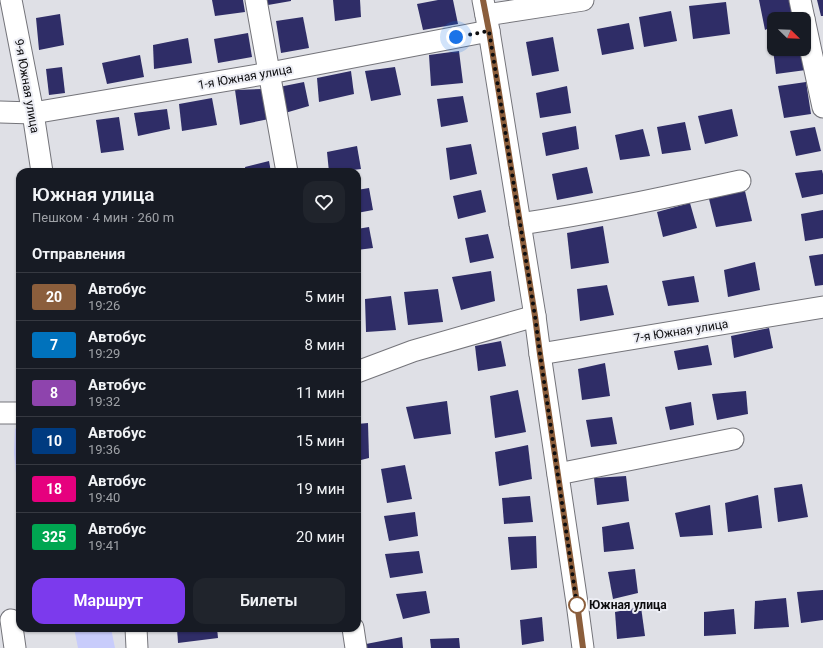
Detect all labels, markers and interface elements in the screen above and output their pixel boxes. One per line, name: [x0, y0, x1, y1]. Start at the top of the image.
north arrow: [767, 12, 811, 56]
map controls: [767, 12, 811, 56]
your location: [446, 27, 466, 47]
street label: 9-я Южная улица: [12, 38, 42, 134]
street label: 1-я Южная улица: [197, 62, 293, 92]
button: heart: [303, 181, 345, 223]
text: Южная улица: [32, 183, 154, 206]
text: Пешком · 4 мин · 260 m: [32, 210, 174, 225]
text: Отправления: [32, 245, 125, 263]
text: Автобус: [88, 280, 146, 298]
text: 5 мин: [304, 288, 345, 306]
text: 20: [46, 289, 62, 305]
text: 19:26: [88, 298, 120, 313]
street label: 7-я Южная улица: [633, 317, 729, 345]
text: Автобус: [88, 328, 146, 346]
text: 8 мин: [304, 336, 345, 354]
text: 7: [50, 337, 58, 353]
text: 19:29: [88, 346, 120, 361]
text: Автобус: [88, 376, 146, 394]
text: 11 мин: [296, 384, 345, 402]
text: 8: [50, 385, 58, 401]
text: 19:32: [88, 394, 120, 409]
text: Автобус: [88, 424, 146, 442]
text: 15 мин: [296, 432, 345, 450]
text: 10: [46, 433, 62, 449]
text: 19:36: [88, 442, 120, 457]
text: Автобус: [88, 472, 146, 490]
text: 19 мин: [296, 480, 345, 498]
text: 18: [46, 481, 62, 497]
text: 19:40: [88, 490, 120, 505]
text: Автобус: [88, 520, 146, 538]
text: 20 мин: [296, 528, 345, 546]
text: 325: [42, 529, 66, 545]
text: 19:41: [88, 538, 120, 553]
button: Маршрут: [32, 578, 185, 624]
button: Билеты: [193, 578, 345, 624]
marker: Южная улица: [568, 596, 586, 614]
place label: Южная улица: [589, 598, 667, 612]

